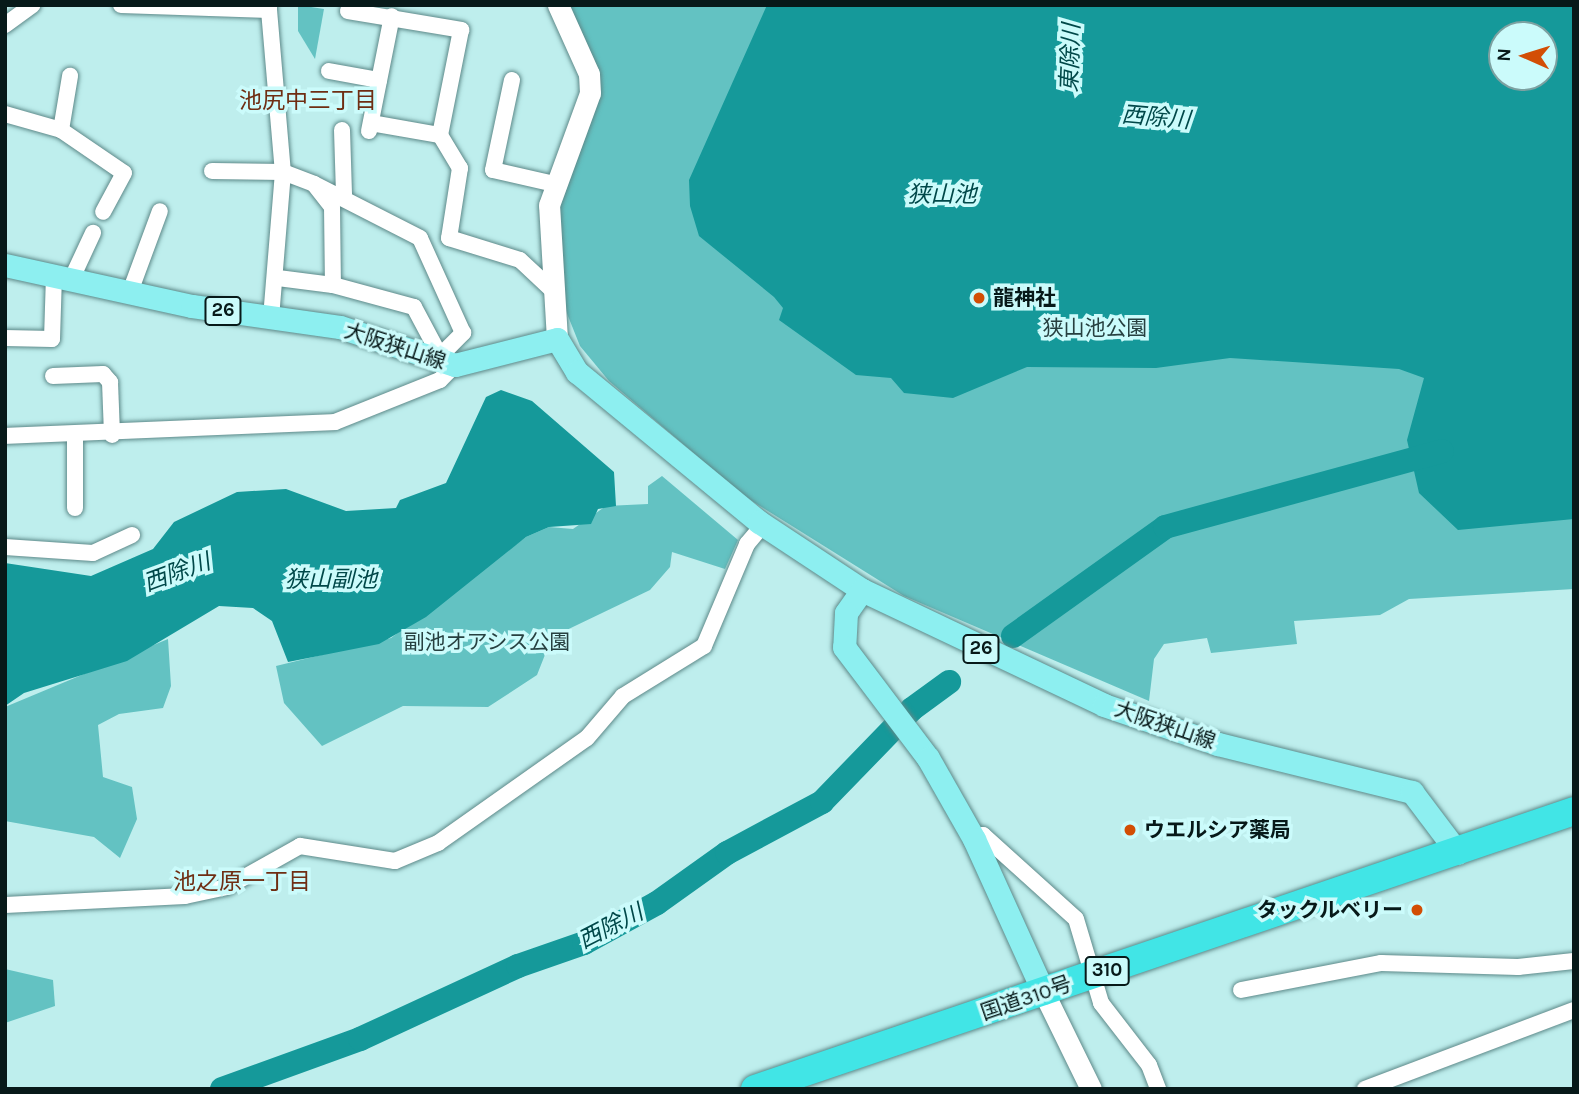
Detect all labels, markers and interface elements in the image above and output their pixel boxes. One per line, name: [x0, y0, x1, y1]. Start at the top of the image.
north arrow: [1488, 21, 1558, 91]
water label: 東除川: [1056, 23, 1086, 93]
text: N: [1493, 48, 1515, 62]
district label: 池尻中三丁目: [239, 87, 377, 115]
water label: 西除川: [1120, 101, 1192, 135]
water label: 狭山池: [908, 181, 976, 209]
place label: 龍神社: [993, 285, 1056, 311]
marker: 龍神社: [971, 290, 987, 306]
road number: 26: [204, 296, 242, 326]
park label: 狭山池公園: [1043, 315, 1147, 341]
street label: 大阪狭山線: [341, 318, 449, 374]
water label: 西除川: [140, 548, 214, 598]
water label: 狭山副池: [285, 566, 377, 594]
park label: 副池オアシス公園: [403, 629, 571, 655]
road number: 26: [962, 634, 1000, 664]
street label: 大阪狭山線: [1111, 696, 1219, 754]
place label: ウエルシア薬局: [1144, 817, 1291, 843]
marker: ウエルシア薬局: [1122, 822, 1138, 838]
district label: 池之原一丁目: [173, 868, 311, 896]
place label: タックルベリー: [1256, 897, 1403, 923]
water label: 西除川: [574, 899, 648, 955]
marker: タックルベリー: [1409, 902, 1425, 918]
road number: 310: [1084, 956, 1130, 987]
street label: 国道310号: [977, 971, 1075, 1025]

